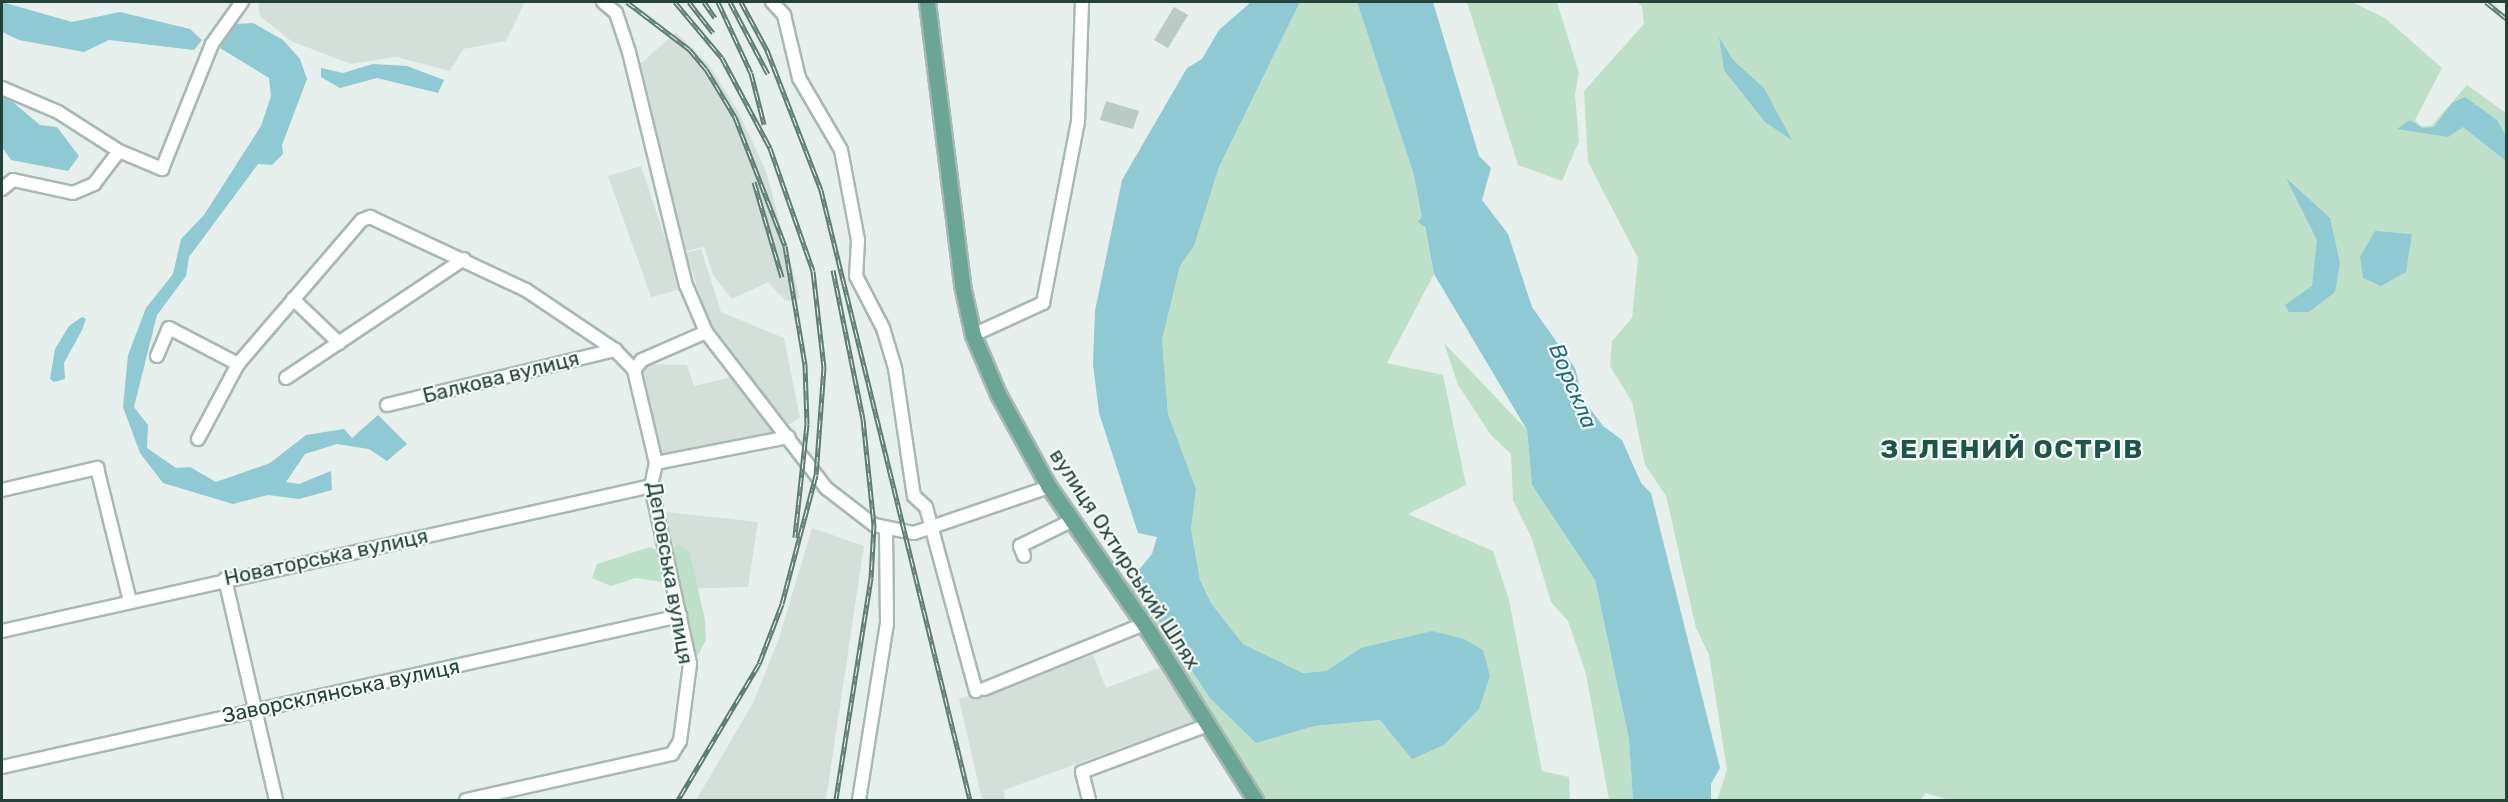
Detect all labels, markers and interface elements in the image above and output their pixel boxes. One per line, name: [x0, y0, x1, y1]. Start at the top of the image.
water label: Ворскла: [1543, 339, 1603, 433]
street label: Балкова вулиця: [420, 345, 582, 409]
district label: ЗЕЛЕНИЙ ОСТРІВ: [1880, 434, 2144, 466]
street label: вулиця Охтирський Шлях: [1044, 444, 1206, 674]
street label: Деповська вулиця: [642, 480, 698, 666]
street label: Новаторська вулиця: [222, 523, 430, 591]
street label: Заворсклянська вулиця: [220, 653, 462, 729]

